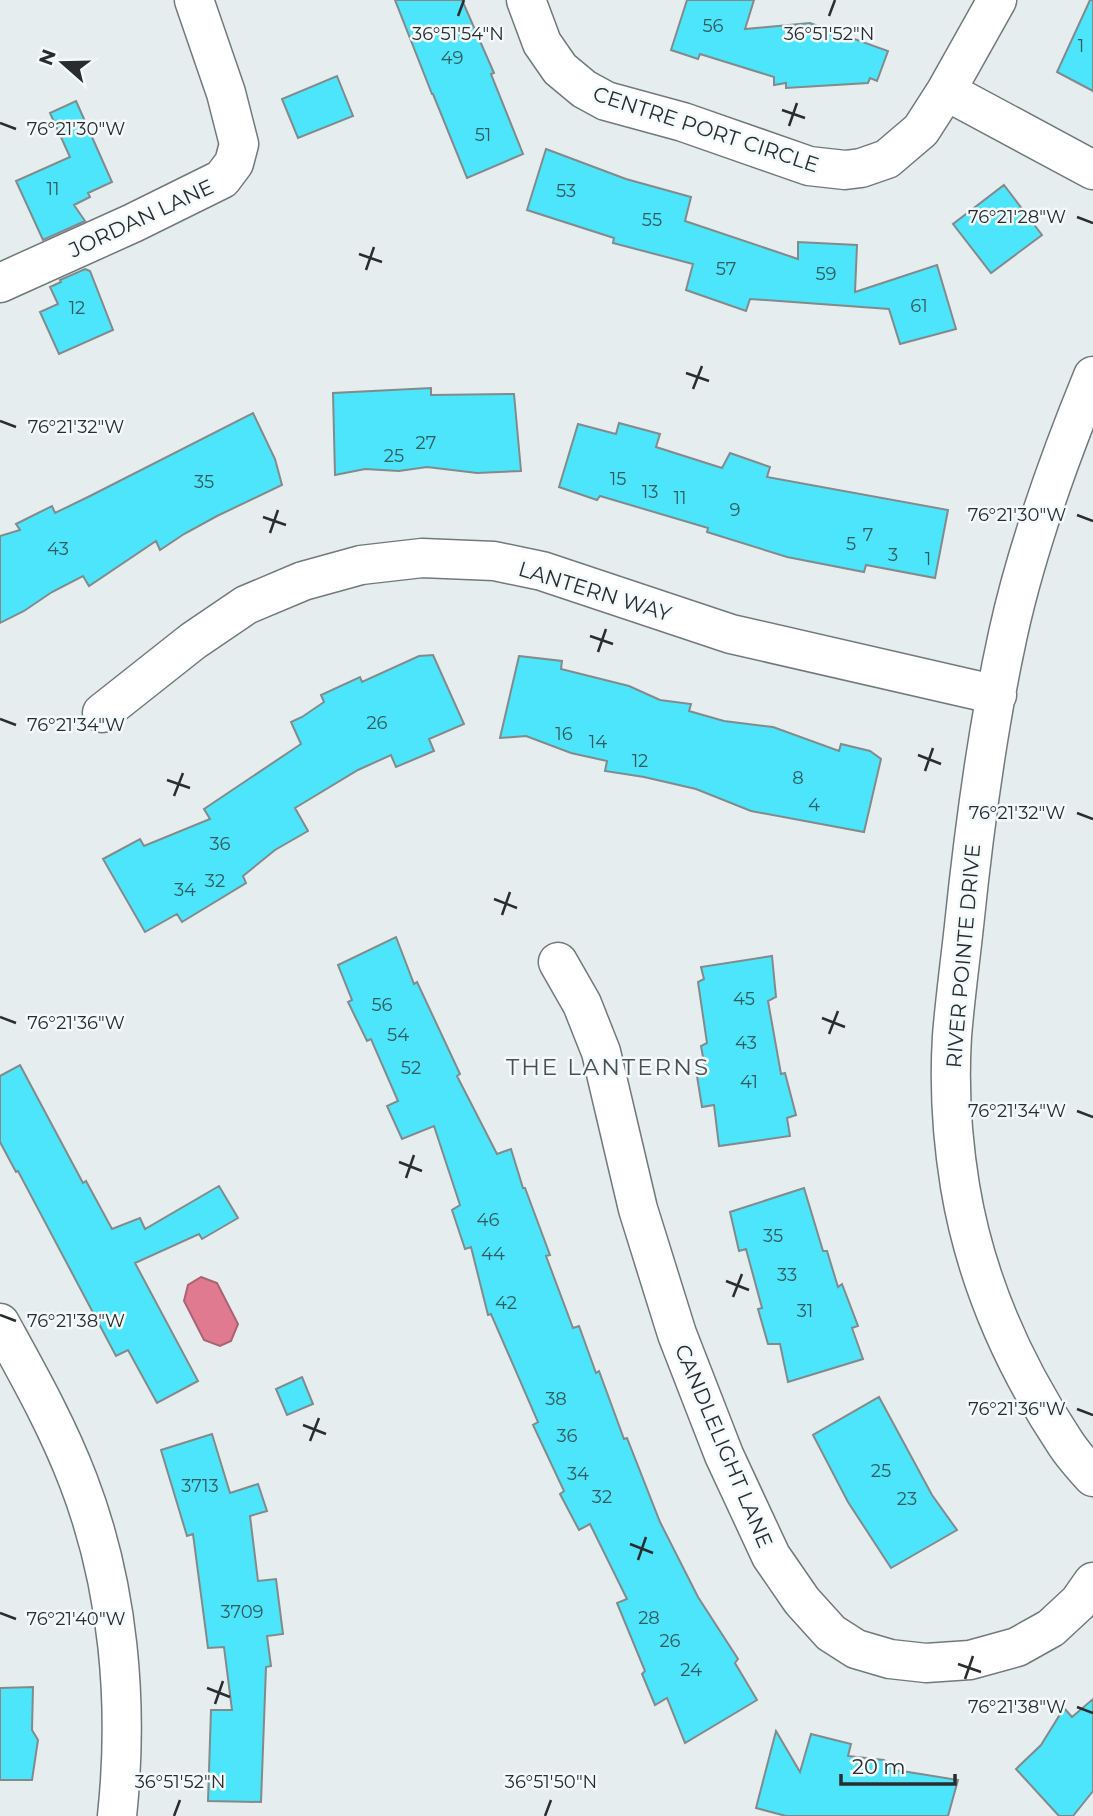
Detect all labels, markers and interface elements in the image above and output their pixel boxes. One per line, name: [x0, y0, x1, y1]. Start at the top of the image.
house number: 56: [702, 15, 724, 37]
text: 36°51'54"N: [412, 23, 504, 45]
text: 36°51'52"N: [784, 23, 874, 45]
north arrow: [28, 28, 98, 98]
house number: 1: [1078, 35, 1084, 57]
text: N: [34, 46, 61, 69]
house number: 49: [441, 47, 463, 69]
street label: CENTRE PORT CIRCLE: [590, 81, 822, 177]
text: 76°21'30"W: [27, 118, 125, 140]
house number: 51: [475, 124, 491, 146]
street label: JORDAN LANE: [64, 174, 217, 263]
house number: 11: [47, 178, 60, 200]
house number: 53: [556, 180, 576, 202]
text: 76°21'28"W: [968, 206, 1066, 228]
house number: 55: [642, 209, 662, 231]
house number: 57: [716, 258, 736, 280]
house number: 59: [815, 263, 837, 285]
house number: 61: [910, 295, 928, 317]
house number: 12: [69, 297, 85, 319]
text: 76°21'32"W: [28, 416, 124, 438]
house number: 27: [416, 432, 436, 454]
house number: 25: [384, 445, 404, 467]
house number: 15: [610, 468, 626, 490]
house number: 35: [194, 471, 214, 493]
house number: 13: [642, 481, 658, 503]
house number: 11: [674, 487, 687, 509]
house number: 9: [730, 499, 741, 521]
text: 76°21'30"W: [968, 504, 1066, 526]
house number: 7: [863, 524, 873, 546]
house number: 5: [846, 533, 856, 555]
house number: 43: [47, 538, 69, 560]
house number: 3: [888, 544, 898, 566]
house number: 1: [925, 548, 931, 570]
street label: LANTERN WAY: [516, 556, 675, 626]
house number: 26: [366, 712, 388, 734]
text: 76°21'34"W: [27, 714, 125, 736]
house number: 16: [555, 723, 573, 745]
house number: 14: [589, 731, 607, 753]
house number: 12: [632, 750, 648, 772]
house number: 8: [792, 767, 804, 789]
house number: 4: [808, 794, 820, 816]
text: 76°21'32"W: [969, 802, 1065, 824]
house number: 36: [209, 833, 231, 855]
street label: RIVER POINTE DRIVE: [941, 843, 985, 1069]
house number: 32: [205, 870, 225, 892]
house number: 34: [174, 879, 196, 901]
house number: 45: [733, 988, 755, 1010]
house number: 56: [371, 994, 393, 1016]
text: 76°21'36"W: [27, 1012, 125, 1034]
house number: 54: [387, 1024, 409, 1046]
house number: 43: [735, 1032, 757, 1054]
district label: THE LANTERNS: [506, 1053, 710, 1081]
house number: 52: [401, 1057, 421, 1079]
house number: 41: [740, 1071, 758, 1093]
text: 76°21'34"W: [968, 1100, 1066, 1122]
house number: 46: [477, 1209, 499, 1231]
house number: 35: [763, 1225, 783, 1247]
house number: 44: [481, 1243, 505, 1265]
house number: 33: [777, 1264, 797, 1286]
house number: 42: [495, 1292, 517, 1314]
house number: 31: [797, 1300, 813, 1322]
text: 76°21'38"W: [27, 1310, 125, 1332]
street label: CANDLELIGHT LANE: [670, 1341, 778, 1551]
house number: 38: [545, 1388, 567, 1410]
text: 76°21'36"W: [968, 1398, 1066, 1420]
house number: 36: [556, 1425, 578, 1447]
house number: 25: [871, 1460, 891, 1482]
house number: 34: [567, 1463, 589, 1485]
house number: 3713: [181, 1475, 219, 1497]
house number: 32: [592, 1486, 612, 1508]
house number: 23: [897, 1488, 917, 1510]
house number: 3709: [220, 1601, 264, 1623]
house number: 28: [638, 1607, 660, 1629]
text: 76°21'40"W: [26, 1608, 126, 1630]
house number: 26: [659, 1630, 681, 1652]
house number: 24: [680, 1659, 702, 1681]
text: 76°21'38"W: [968, 1696, 1066, 1718]
scale bar: [841, 1742, 955, 1786]
text: 20 m: [852, 1754, 906, 1779]
text: 36°51'52"N: [135, 1771, 225, 1793]
text: 36°51'50"N: [505, 1771, 597, 1793]

